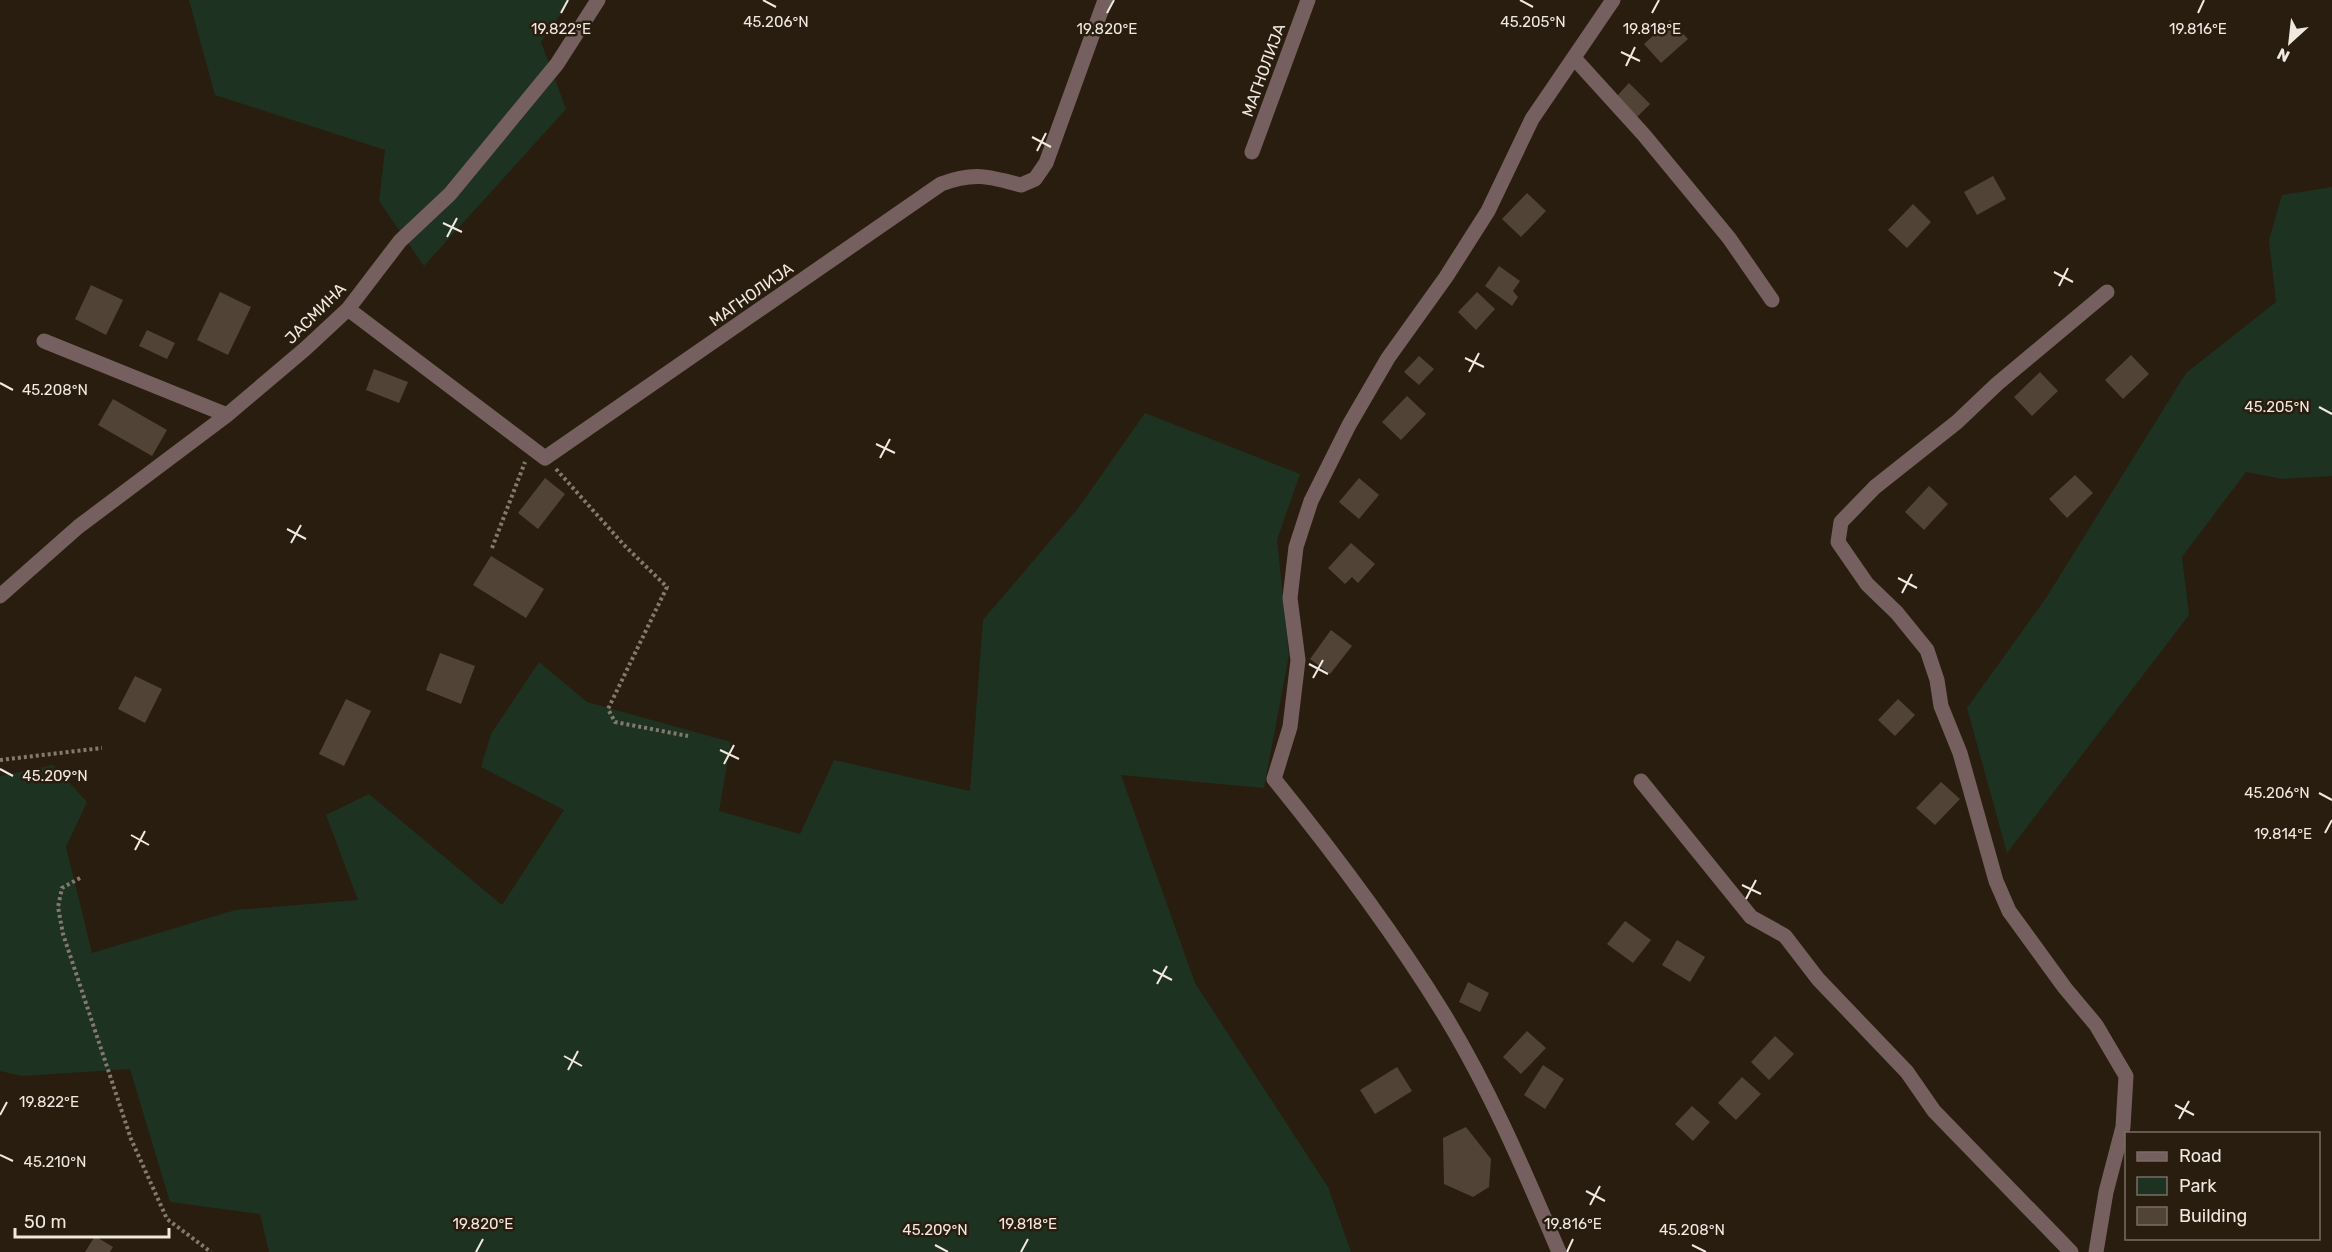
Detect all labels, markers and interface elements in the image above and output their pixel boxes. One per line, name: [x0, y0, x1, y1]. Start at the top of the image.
north arrow: [2260, 12, 2320, 72]
text: 45.206°N: [743, 13, 809, 31]
text: 45.205°N: [1500, 13, 1566, 31]
text: 19.822°E: [531, 20, 591, 38]
text: 19.820°E: [1077, 20, 1137, 38]
text: 19.818°E: [1623, 20, 1681, 38]
text: 19.816°E: [2169, 20, 2227, 38]
street label: МАГНОЛИЈА: [1238, 21, 1289, 119]
text: N: [2274, 44, 2293, 66]
street label: МАГНОЛИЈА: [706, 258, 797, 330]
street label: ЈАСМИНА: [281, 279, 350, 348]
text: 45.208°N: [22, 381, 88, 399]
text: 45.205°N: [2244, 398, 2310, 416]
text: 45.209°N: [22, 767, 88, 785]
text: 45.206°N: [2244, 784, 2310, 802]
text: 19.814°E: [2254, 825, 2312, 843]
text: 19.822°E: [19, 1093, 79, 1111]
legend: [2125, 1132, 2320, 1240]
text: Road: [2179, 1145, 2222, 1167]
text: 45.210°N: [24, 1153, 86, 1171]
text: Park: [2179, 1175, 2217, 1197]
scale bar: [15, 1201, 170, 1239]
text: Building: [2179, 1205, 2247, 1227]
text: 50 m: [24, 1211, 67, 1233]
text: 19.820°E: [453, 1215, 513, 1233]
text: 19.818°E: [999, 1215, 1057, 1233]
text: 19.816°E: [1544, 1215, 1602, 1233]
text: 45.209°N: [902, 1221, 968, 1239]
text: 45.208°N: [1659, 1221, 1725, 1239]

